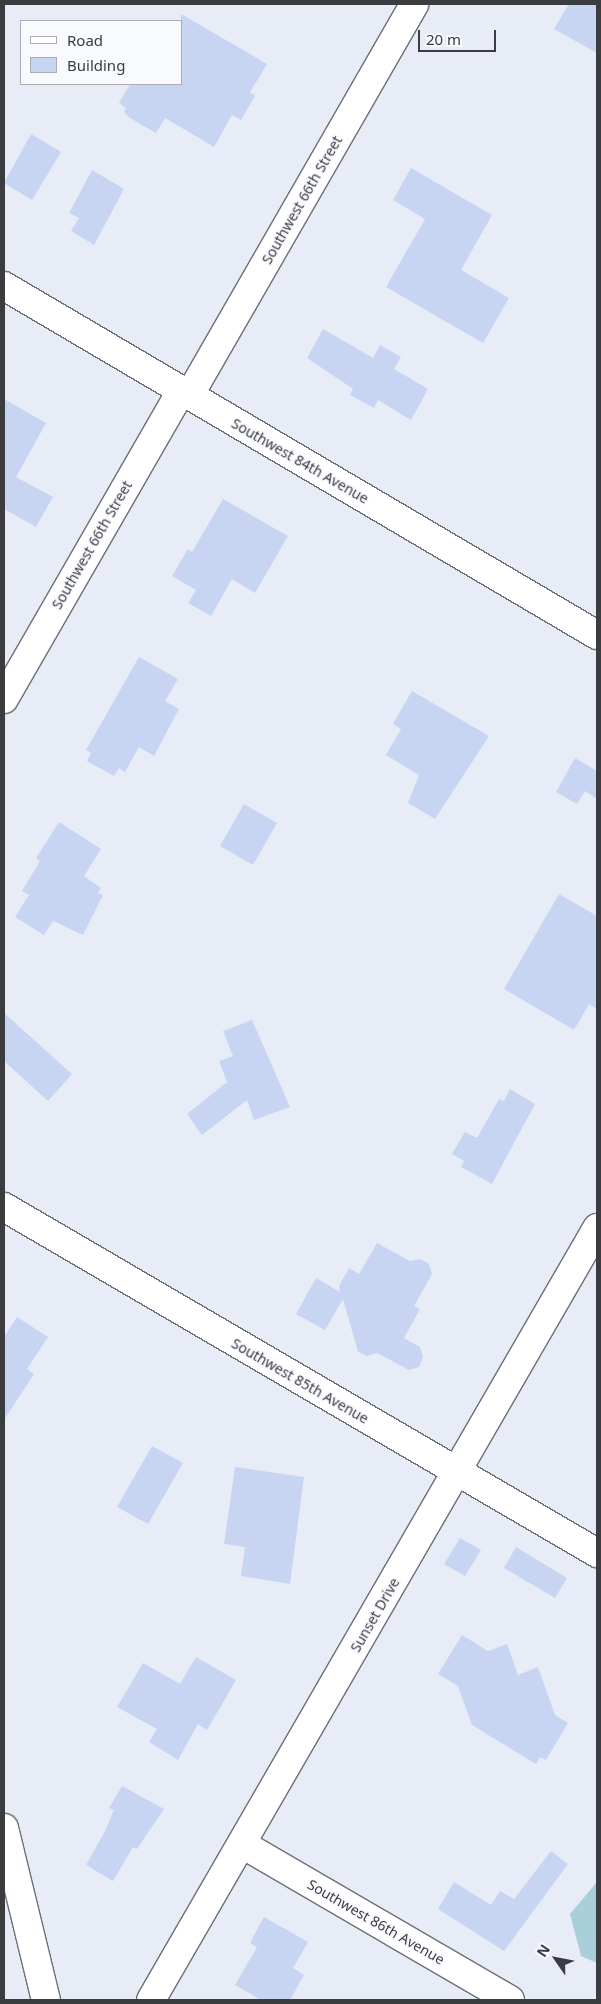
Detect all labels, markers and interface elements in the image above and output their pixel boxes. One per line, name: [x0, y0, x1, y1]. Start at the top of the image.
legend: [20, 20, 182, 85]
scale bar: [421, 20, 498, 52]
text: 20 m: [426, 29, 461, 49]
text: Road: [67, 30, 103, 50]
text: Building: [67, 55, 125, 75]
street label: Southwest 66th Street: [258, 133, 346, 267]
street label: Southwest 84th Avenue: [229, 415, 371, 507]
street label: Southwest 66th Street: [48, 478, 136, 612]
street label: Southwest 85th Avenue: [229, 1335, 371, 1427]
street label: Sunset Drive: [347, 1575, 403, 1655]
street label: Southwest 86th Avenue: [305, 1876, 447, 1968]
north arrow: [531, 1934, 581, 1984]
text: N: [532, 1941, 554, 1961]

